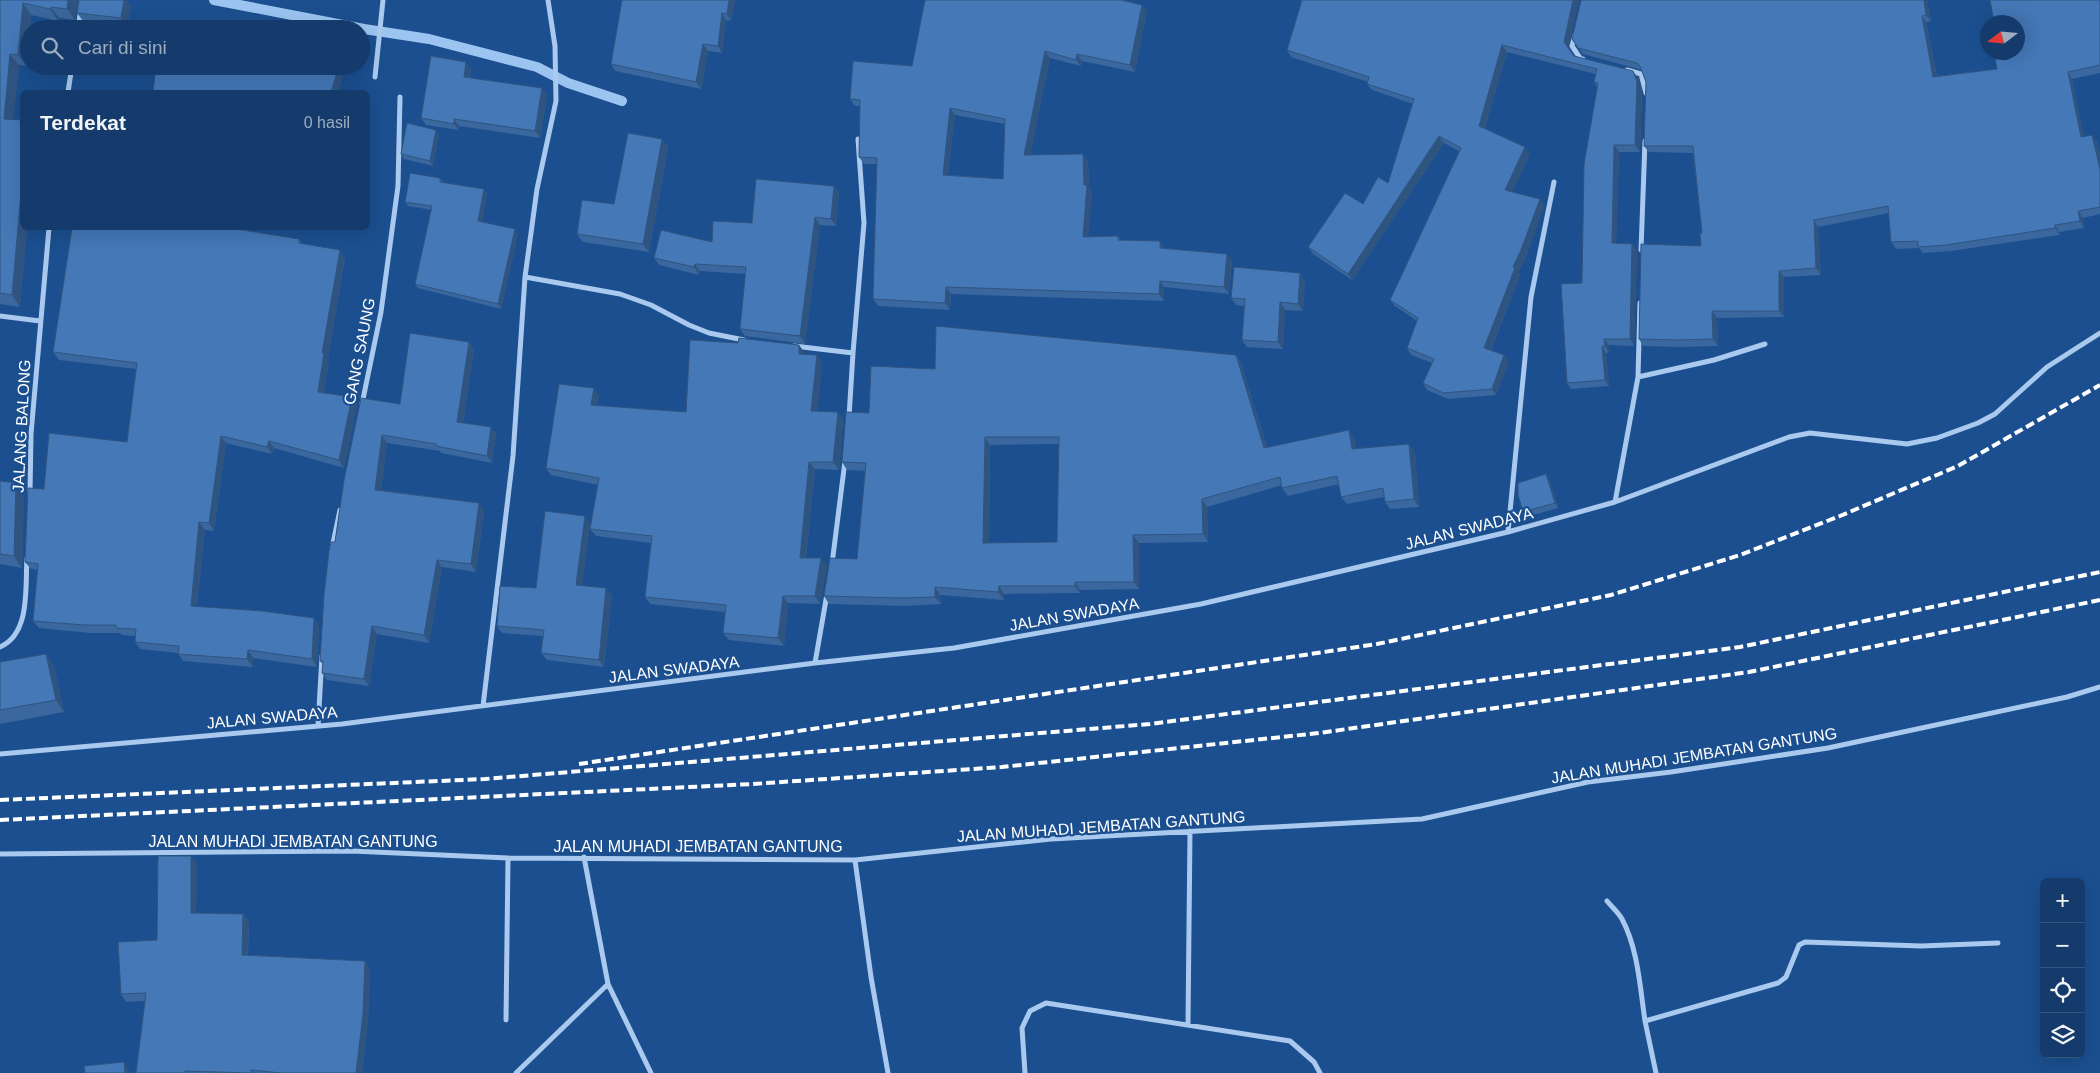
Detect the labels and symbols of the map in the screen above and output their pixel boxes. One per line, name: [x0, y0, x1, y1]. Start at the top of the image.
north arrow: [1980, 15, 2025, 60]
street label: GANG SAUNG: [341, 296, 378, 406]
street label: JALANG BALONG: [10, 359, 33, 493]
street label: JALAN SWADAYA: [1403, 504, 1535, 553]
street label: JALAN SWADAYA: [1008, 595, 1141, 634]
street label: JALAN SWADAYA: [608, 653, 741, 686]
street label: JALAN SWADAYA: [206, 703, 339, 732]
street label: JALAN MUHADI JEMBATAN GANTUNG: [1550, 724, 1838, 787]
street label: JALAN MUHADI JEMBATAN GANTUNG: [956, 808, 1246, 845]
street label: JALAN MUHADI JEMBATAN GANTUNG: [148, 833, 438, 850]
street label: JALAN MUHADI JEMBATAN GANTUNG: [553, 838, 843, 855]

